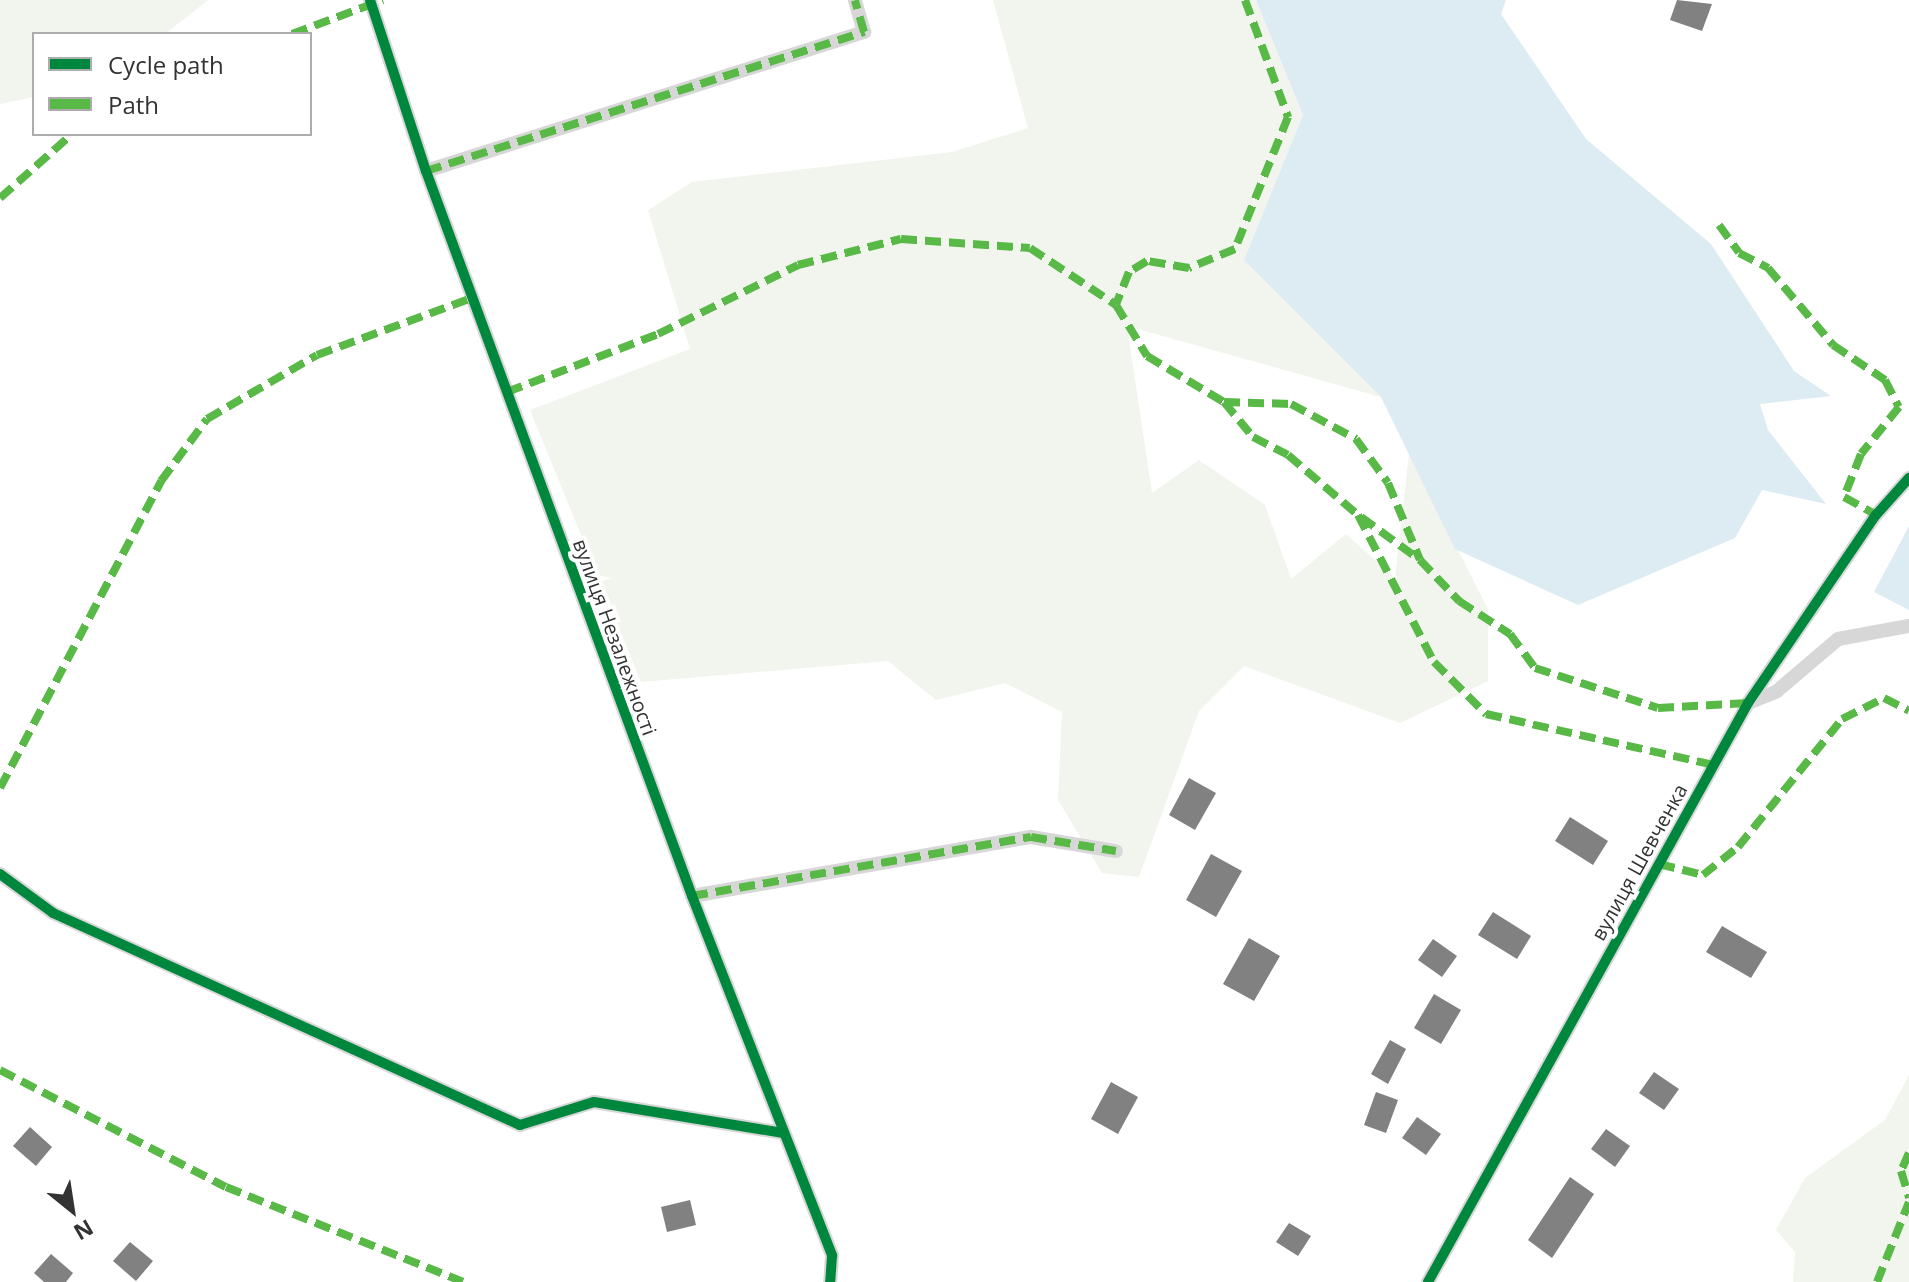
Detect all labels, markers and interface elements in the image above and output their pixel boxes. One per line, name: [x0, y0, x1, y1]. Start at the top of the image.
legend: [32, 32, 312, 136]
text: Cycle path: [108, 48, 224, 81]
text: Path: [108, 88, 159, 121]
street label: вулиця Незалежності: [568, 535, 662, 739]
street label: вулиця Шевченка: [1586, 780, 1692, 944]
north arrow: [32, 1170, 112, 1250]
text: N: [69, 1213, 99, 1248]

